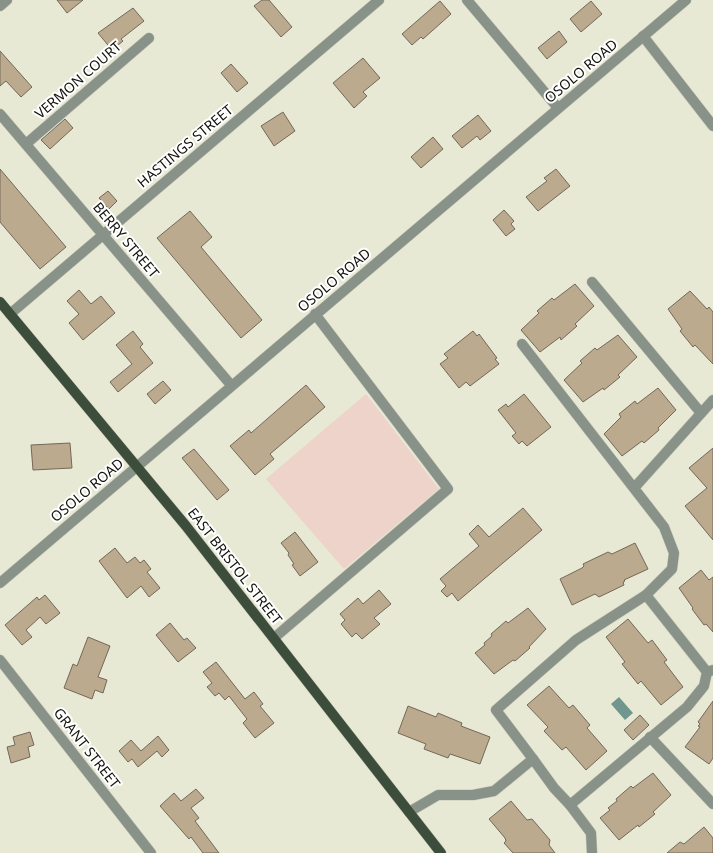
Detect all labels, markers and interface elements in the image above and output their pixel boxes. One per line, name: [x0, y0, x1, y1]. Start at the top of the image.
street label: OSOLO ROAD: [540, 35, 621, 107]
street label: VERMON COURT: [30, 37, 125, 123]
street label: HASTINGS STREET: [133, 100, 237, 191]
street label: BERRY STREET: [89, 198, 164, 282]
street label: OSOLO ROAD: [293, 244, 374, 316]
street label: OSOLO ROAD: [46, 454, 127, 526]
street label: EAST BRISTOL STREET: [184, 503, 287, 628]
street label: GRANT STREET: [50, 703, 125, 792]

